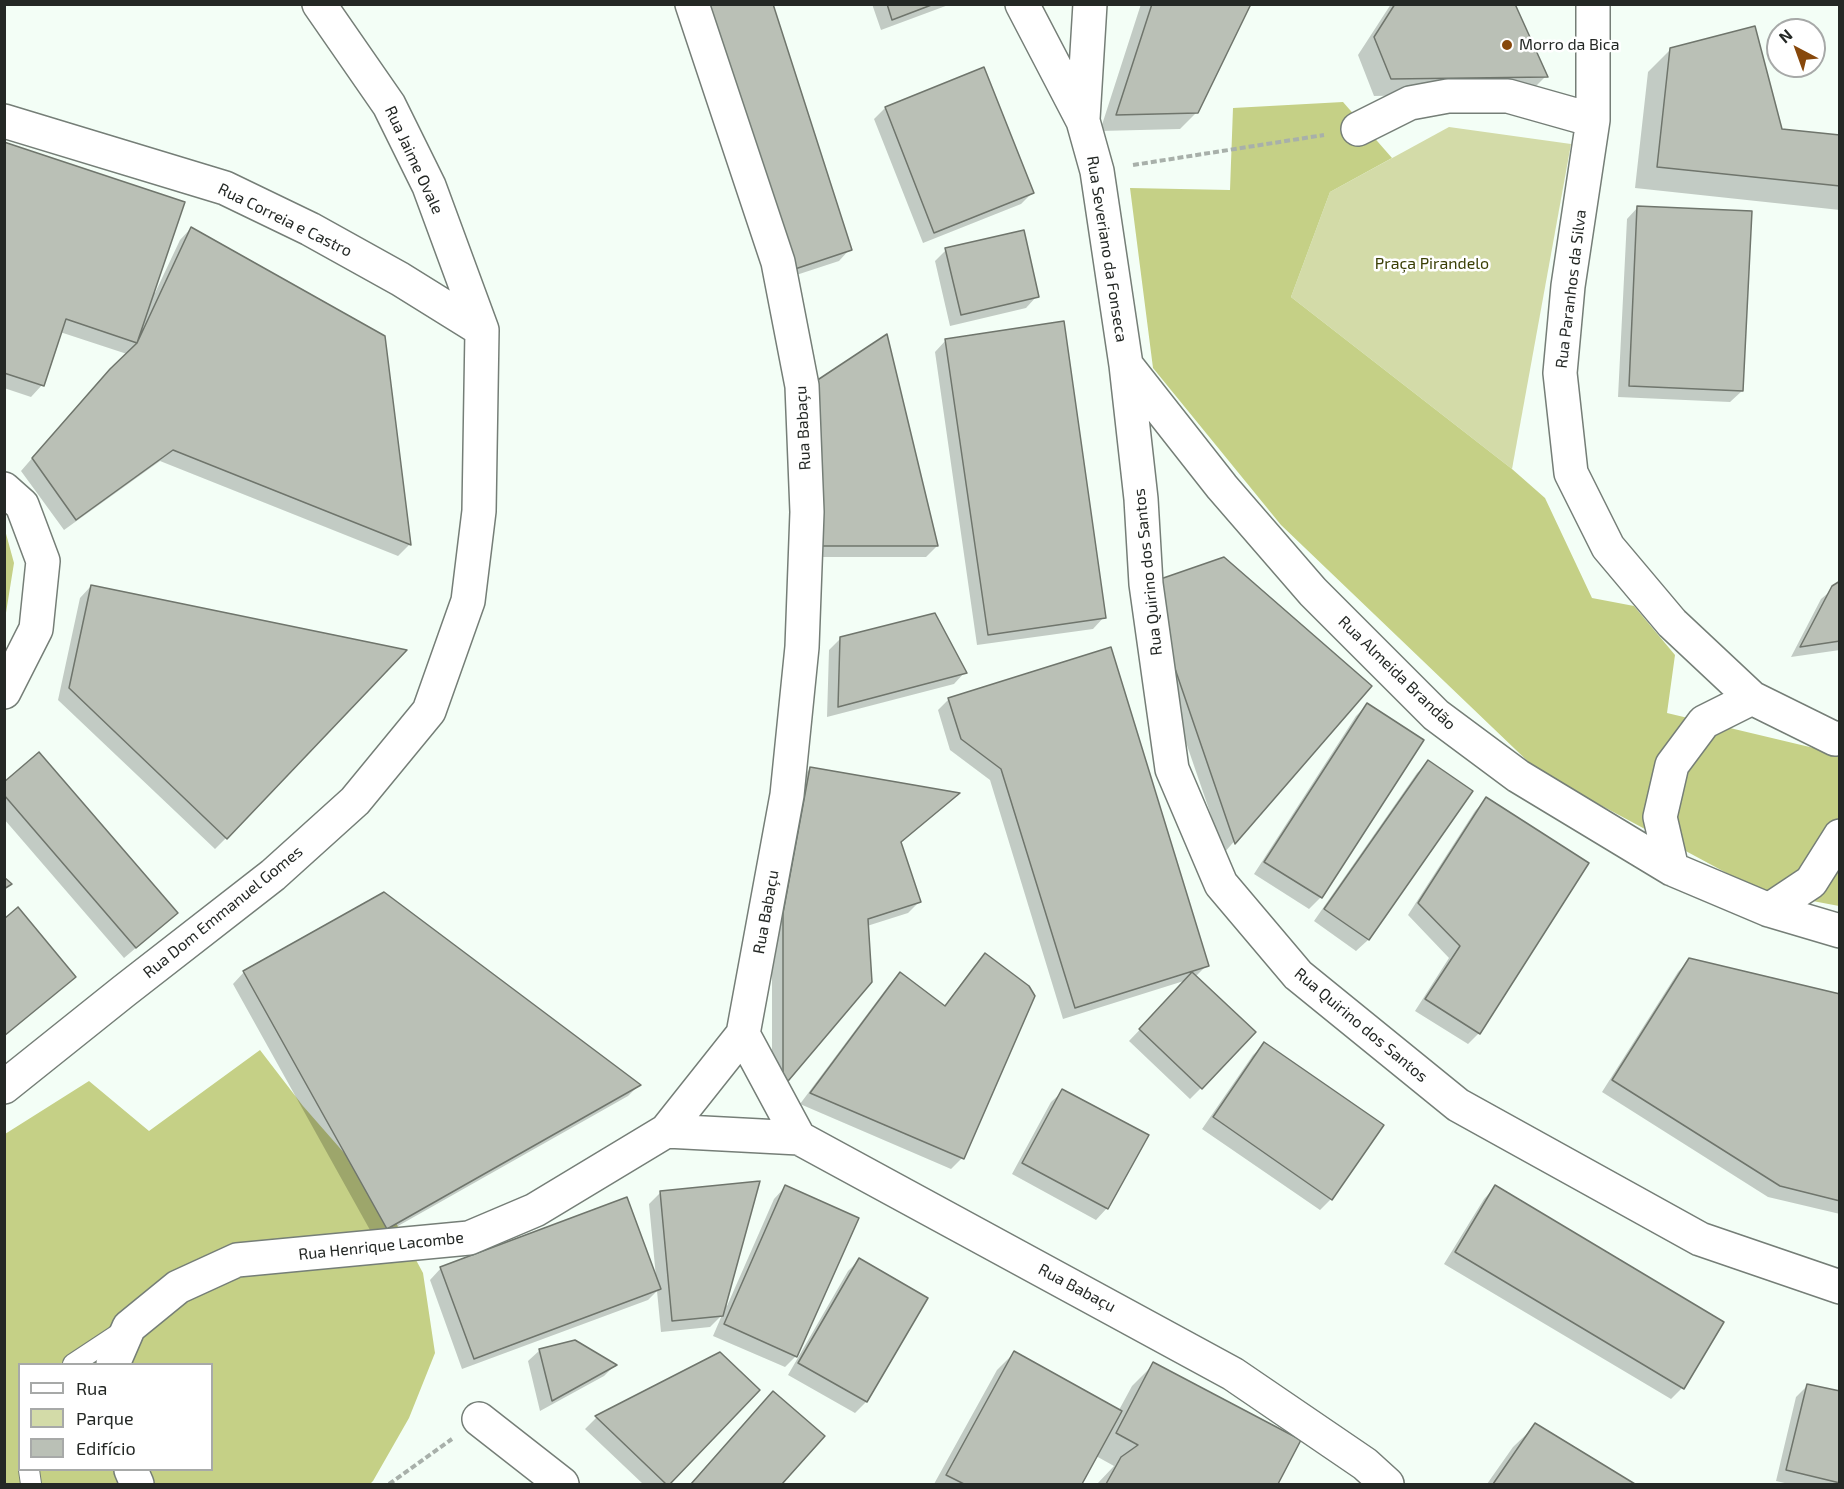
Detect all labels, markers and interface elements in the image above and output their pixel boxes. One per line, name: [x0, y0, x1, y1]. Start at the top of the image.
north arrow: [1766, 18, 1826, 78]
text: N: [1775, 25, 1796, 47]
place label: Morro da Bica: [1519, 35, 1619, 55]
marker: Morro da Bica: [1500, 38, 1514, 52]
street label: Rua Jaime Ovale: [381, 103, 447, 217]
street label: Rua Severiano da Fonseca: [1083, 154, 1131, 344]
street label: Rua Correia e Castro: [215, 179, 355, 261]
street label: Rua Paranhos da Silva: [1552, 208, 1590, 370]
park label: Praça Pirandelo: [1375, 254, 1489, 274]
street label: Rua Babaçu: [791, 385, 815, 471]
street label: Rua Quirino dos Santos: [1130, 488, 1166, 656]
street label: Rua Almeida Brandão: [1334, 612, 1460, 734]
street label: Rua Dom Emmanuel Gomes: [139, 842, 307, 982]
street label: Rua Babaçu: [749, 869, 783, 955]
street label: Rua Quirino dos Santos: [1291, 964, 1431, 1086]
street label: Rua Henrique Lacombe: [297, 1228, 465, 1264]
street label: Rua Babaçu: [1035, 1260, 1119, 1316]
legend: [18, 1363, 213, 1471]
text: Rua: [76, 1377, 107, 1399]
text: Parque: [76, 1407, 134, 1429]
text: Edifício: [76, 1437, 136, 1459]

